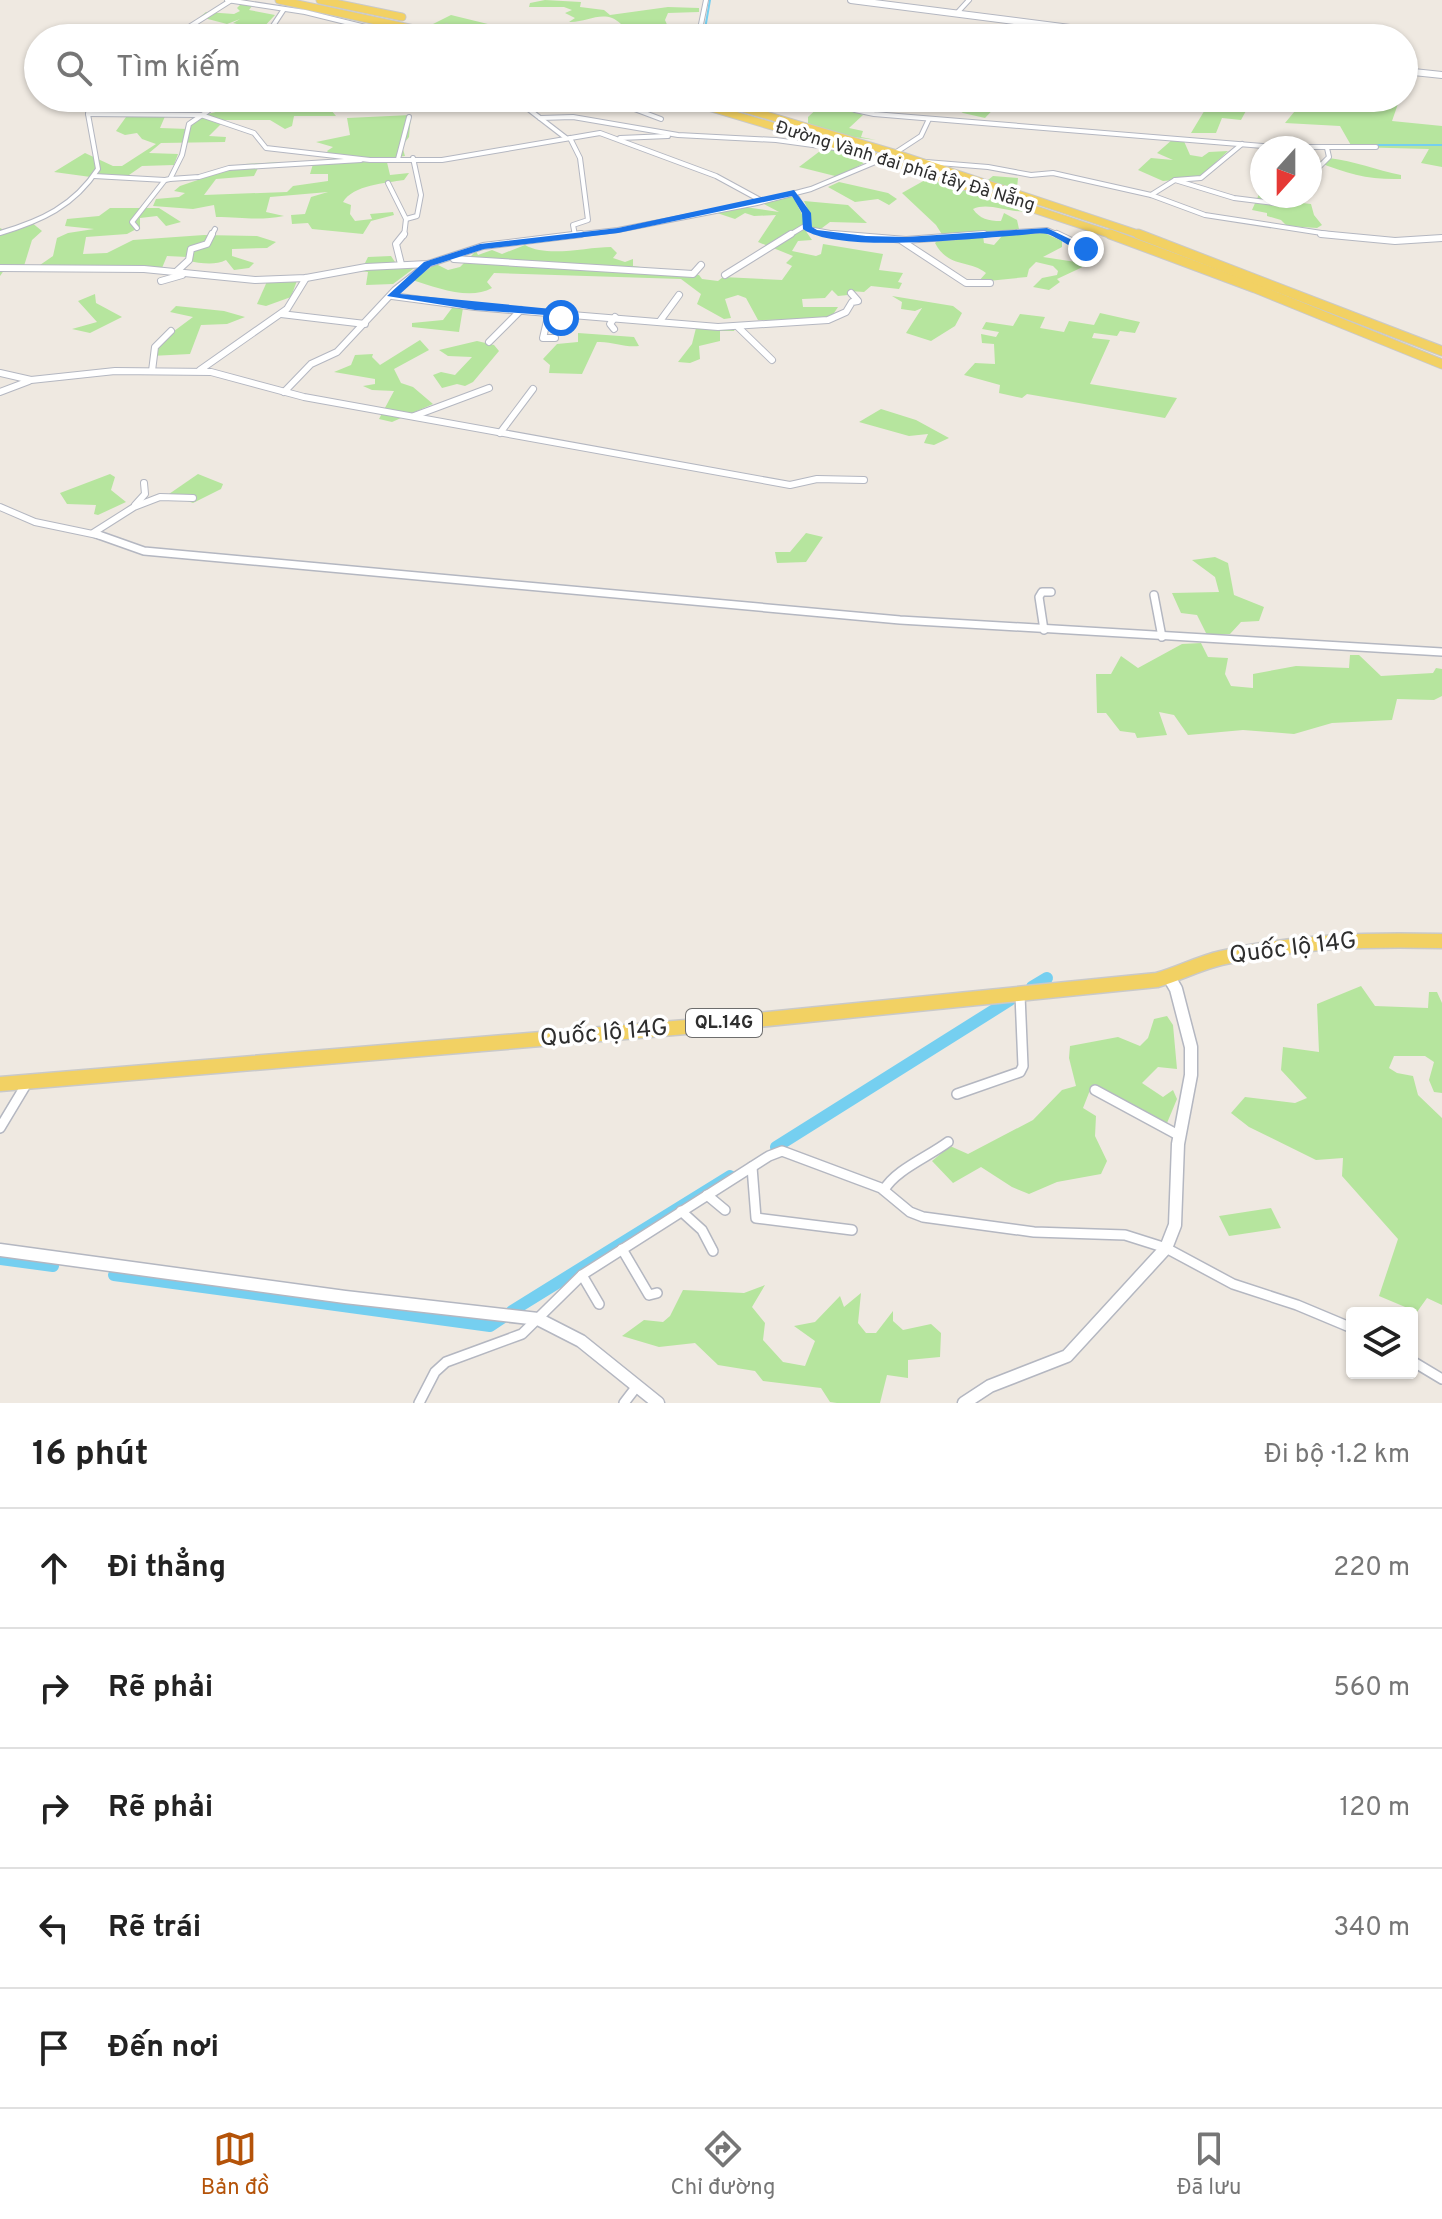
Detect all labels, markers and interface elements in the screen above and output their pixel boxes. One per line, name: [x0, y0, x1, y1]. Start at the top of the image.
search box: [24, 24, 1418, 112]
icon: search: [52, 46, 96, 90]
text: Tìm kiếm: [116, 50, 241, 87]
street label: Đường Vành đai phía tây Đà Nẵng: [772, 114, 1038, 217]
north arrow: [1250, 136, 1322, 208]
route end: [1068, 231, 1104, 267]
route start: [543, 300, 579, 336]
street label: Quốc lộ 14G: [1228, 925, 1358, 972]
road number: QL.14G: [686, 1009, 762, 1037]
street label: Quốc lộ 14G: [539, 1012, 669, 1055]
map controls: [1346, 1307, 1418, 1379]
button: layers: [1346, 1307, 1418, 1379]
text: 16 phút: [32, 1434, 148, 1477]
text: Đi bộ · 1.2 km: [1264, 1439, 1410, 1472]
icon: ahead: [32, 1546, 76, 1590]
text: Đi thẳng: [108, 1550, 226, 1587]
text: 220 m: [1333, 1552, 1410, 1585]
icon: right: [32, 1666, 76, 1710]
text: Rẽ phải: [108, 1670, 213, 1707]
text: 560 m: [1334, 1672, 1410, 1705]
icon: right: [32, 1786, 76, 1830]
text: Rẽ phải: [108, 1790, 213, 1827]
text: 120 m: [1340, 1792, 1410, 1825]
icon: left: [32, 1906, 76, 1950]
text: Rẽ trái: [108, 1910, 201, 1947]
text: 340 m: [1333, 1912, 1410, 1945]
icon: arrive: [32, 2026, 76, 2070]
text: Đến nơi: [108, 2030, 219, 2067]
tab: Bản đồ: [201, 2127, 269, 2202]
tab: Chỉ đường: [671, 2127, 775, 2202]
tab: Đã lưu: [1177, 2127, 1241, 2202]

